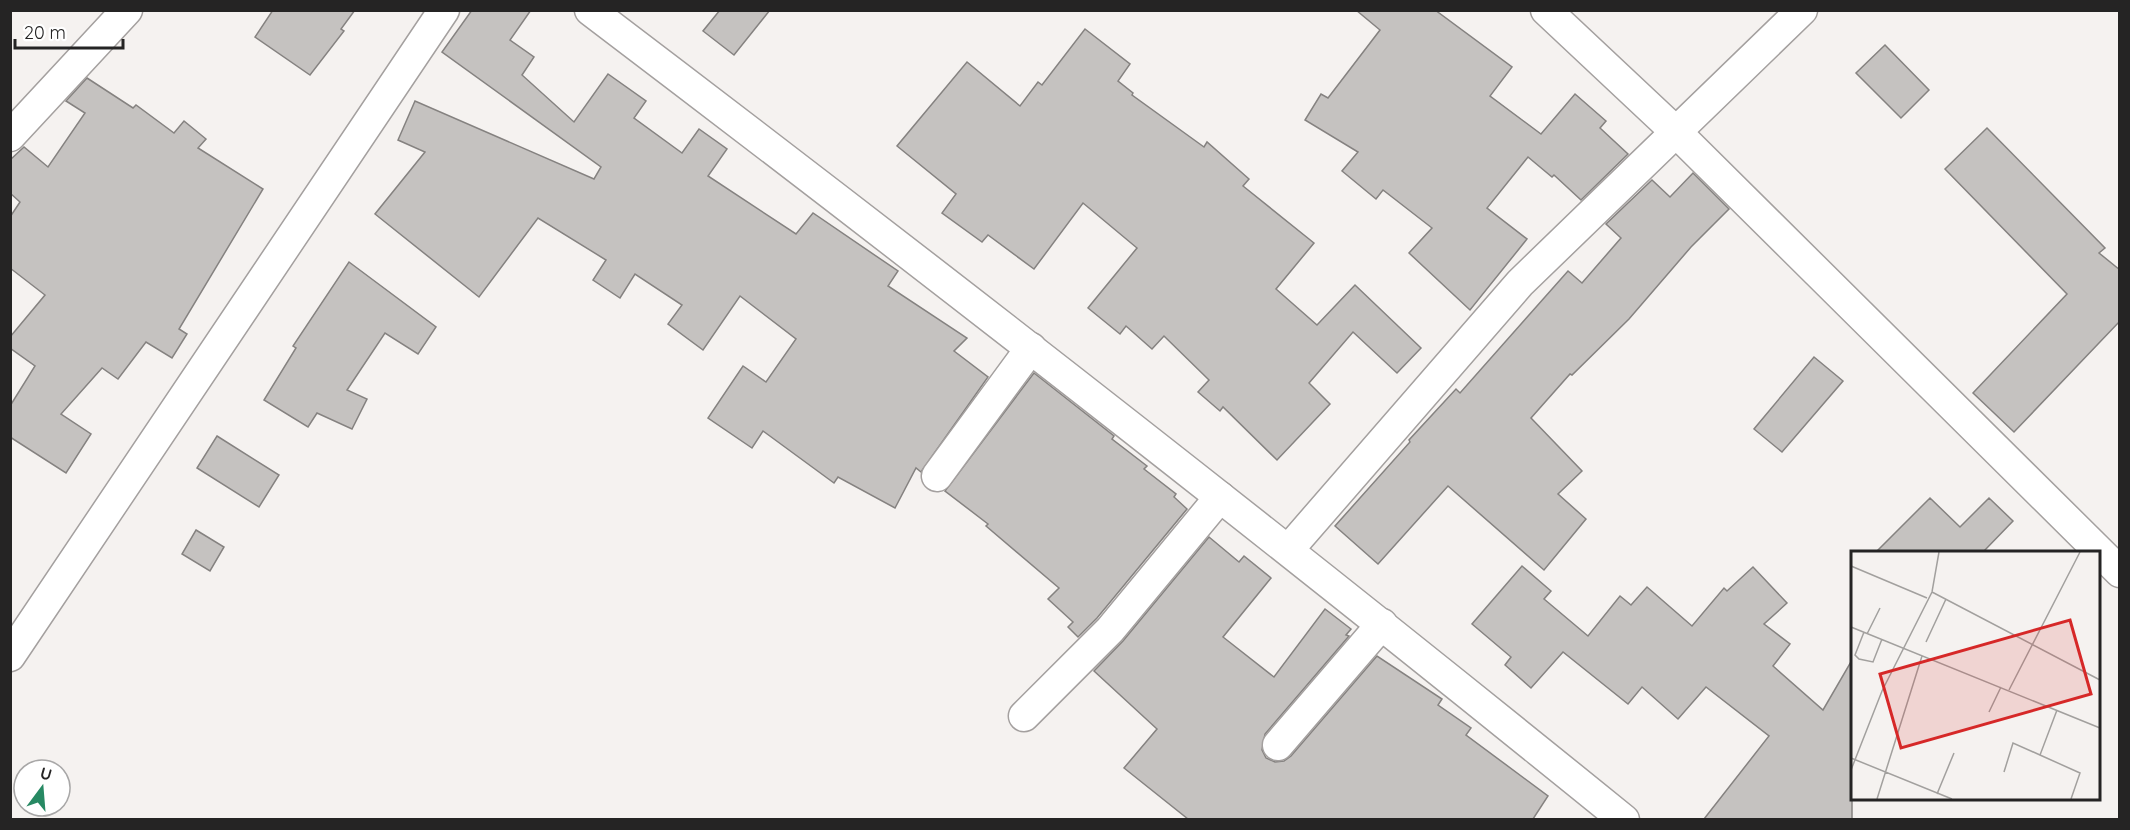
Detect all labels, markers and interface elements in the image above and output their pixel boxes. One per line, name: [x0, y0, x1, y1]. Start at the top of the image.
scale bar: [15, 12, 123, 50]
text: 20 m: [24, 21, 66, 44]
inset map: [1851, 551, 2100, 800]
north arrow: [12, 758, 72, 818]
text: U: [38, 762, 54, 785]

